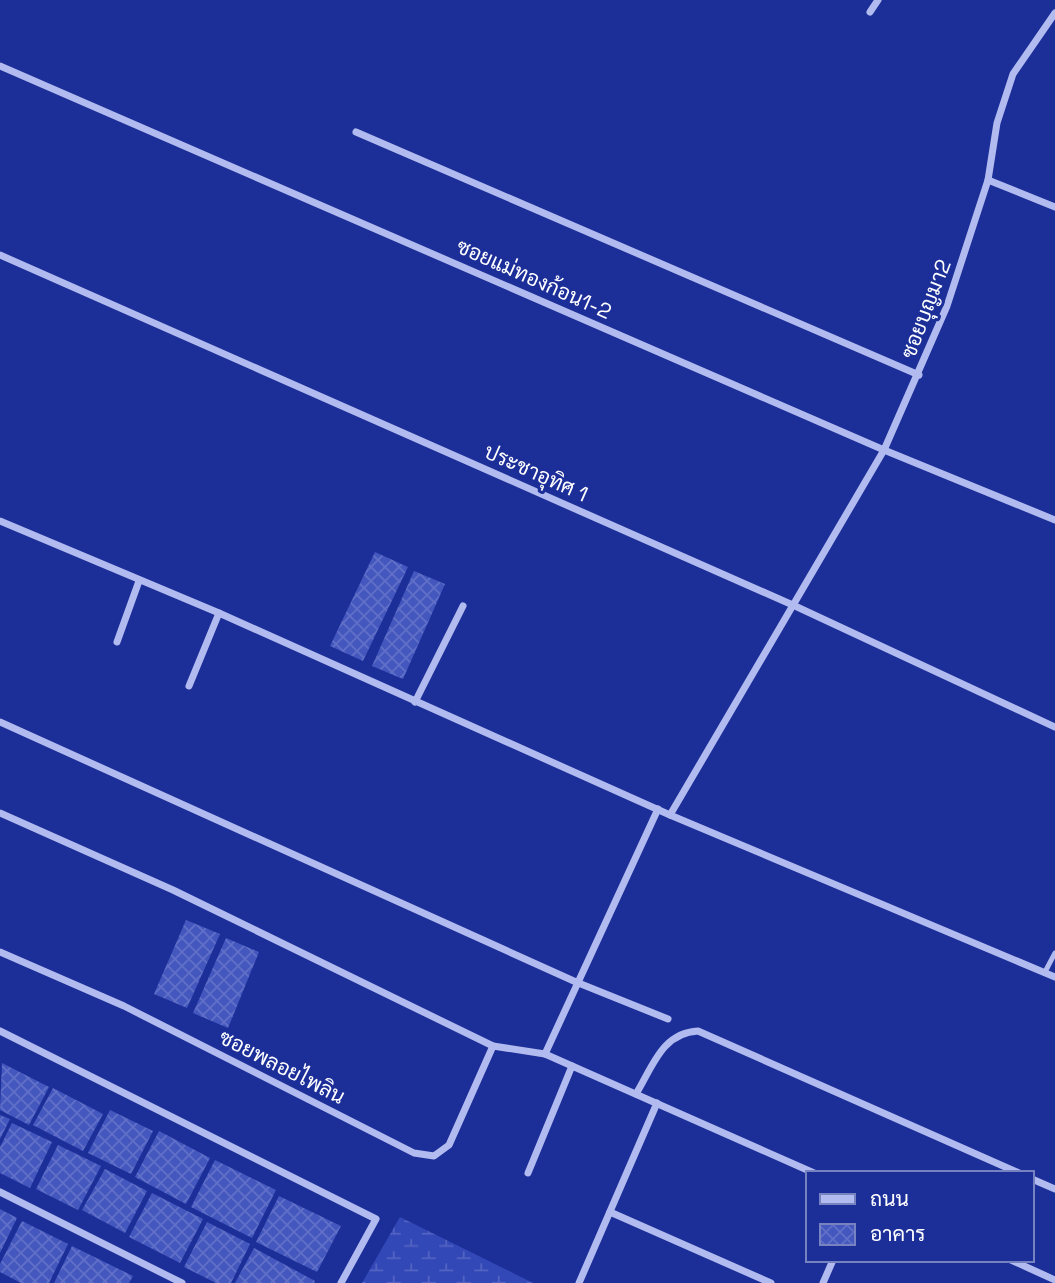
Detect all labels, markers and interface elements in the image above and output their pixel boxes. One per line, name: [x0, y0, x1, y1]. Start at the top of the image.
street label: ซอยแม่ทองก้อน1-2: [453, 232, 616, 325]
street label: ซอยบุญมา2: [894, 255, 958, 363]
street label: ประชาอุทิศ 1: [480, 438, 592, 508]
street label: ซอยพลอยไพลิน: [215, 1023, 350, 1110]
legend: [806, 1171, 1034, 1262]
text: ถนน: [870, 1185, 909, 1212]
text: อาคาร: [870, 1220, 926, 1247]

